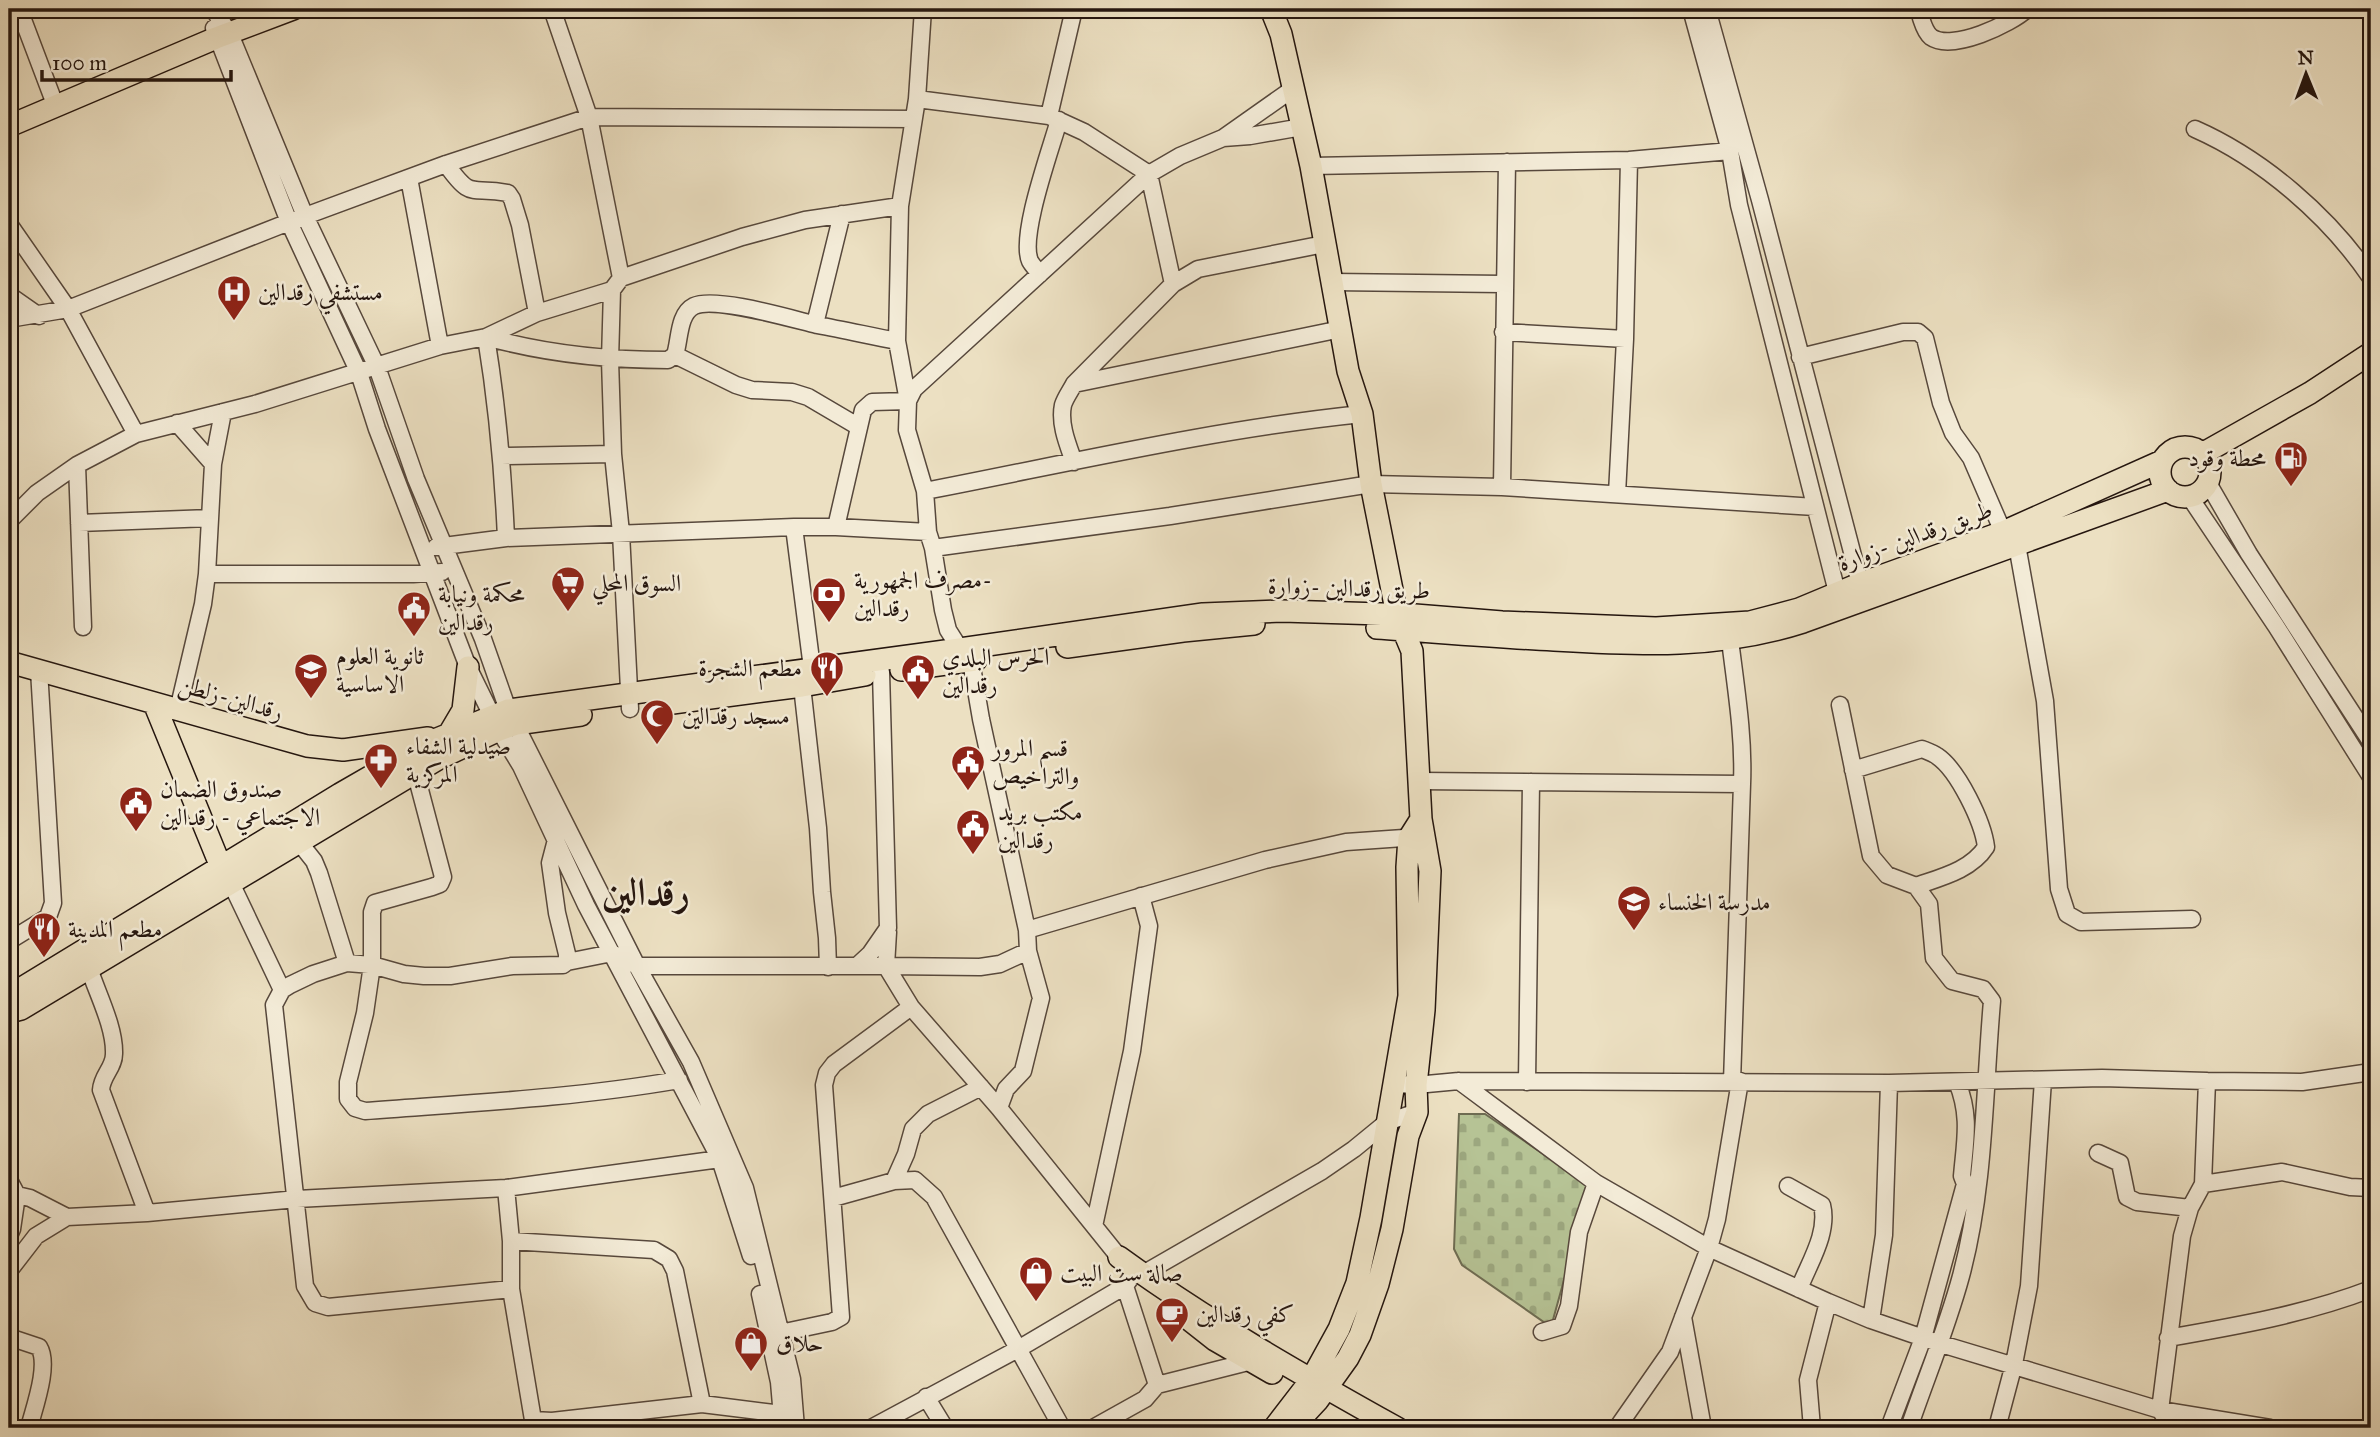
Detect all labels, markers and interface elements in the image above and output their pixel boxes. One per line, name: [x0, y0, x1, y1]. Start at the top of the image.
scale bar: [42, 38, 231, 82]
north arrow: [2272, 38, 2342, 108]
text: N: [2297, 46, 2314, 69]
text: 100 m: [52, 50, 107, 76]
hospital icon: مستشفي رقدالين: [215, 273, 253, 322]
place label: مستشفي رقدالين: [258, 277, 383, 315]
fuel station icon: محطة وقود: [2272, 439, 2310, 488]
place label: محطة وقود: [2188, 443, 2266, 473]
street label: طريق رقدالين -زوارة: [1834, 494, 1996, 578]
supermarket icon: السوق المحلي: [549, 564, 587, 613]
place label: مصرف الجمهورية- رقدالين: [854, 565, 992, 623]
place label: السوق المحلي: [592, 568, 681, 606]
street label: طريق رقدالين -زوارة: [1267, 570, 1431, 606]
bank icon: مصرف الجمهورية- رقدالين: [810, 575, 848, 624]
place label: محكمة ونيابة رقدالين: [438, 579, 525, 637]
public building icon: محكمة ونيابة رقدالين: [395, 589, 433, 638]
place label: ثانوية العلوم الاساسية: [336, 641, 424, 699]
place label: الحرس البلدي رقدالين: [942, 642, 1049, 700]
restaurant icon: مطعم الشجرة: [808, 649, 846, 698]
school or university icon: ثانوية العلوم الاساسية: [292, 651, 330, 700]
public building icon: الحرس البلدي رقدالين: [899, 652, 937, 701]
place label: مطعم الشجرة: [698, 653, 802, 690]
street label: رقدالين-زلطن: [175, 669, 287, 728]
mosque icon: مسجد رقدالين: [638, 697, 676, 746]
place label: مسجد رقدالين: [682, 701, 790, 731]
place label: صيدلية الشفاء المركزية: [406, 731, 511, 789]
place label: قسم المرور والتراخيص: [990, 733, 1079, 791]
pharmacy icon: صيدلية الشفاء المركزية: [362, 741, 400, 790]
public building icon: قسم المرور والتراخيص: [949, 743, 987, 792]
place label: صندوق الضمان الاجتماعي - رقدالين: [160, 774, 320, 836]
public building icon: صندوق الضمان الاجتماعي - رقدالين: [117, 784, 155, 833]
place label: مكتب بريد رقدالين: [998, 797, 1083, 855]
public building icon: مكتب بريد رقدالين: [954, 807, 992, 856]
district label: رقدالين: [602, 869, 690, 915]
school or university icon: مدرسة الخنساء: [1615, 883, 1653, 932]
place label: مدرسة الخنساء: [1658, 887, 1771, 917]
restaurant icon: مطعم المدينة: [25, 910, 63, 959]
place label: مطعم المدينة: [68, 914, 162, 951]
shop icon: صالة ست البيت: [1017, 1254, 1055, 1303]
place label: صالة ست البيت: [1060, 1258, 1183, 1288]
cafe icon: كفي رقدالين: [1153, 1295, 1191, 1344]
place label: كفي رقدالين: [1196, 1299, 1294, 1337]
shop icon: حلاق: [732, 1324, 770, 1373]
place label: حلاق: [776, 1328, 824, 1358]

